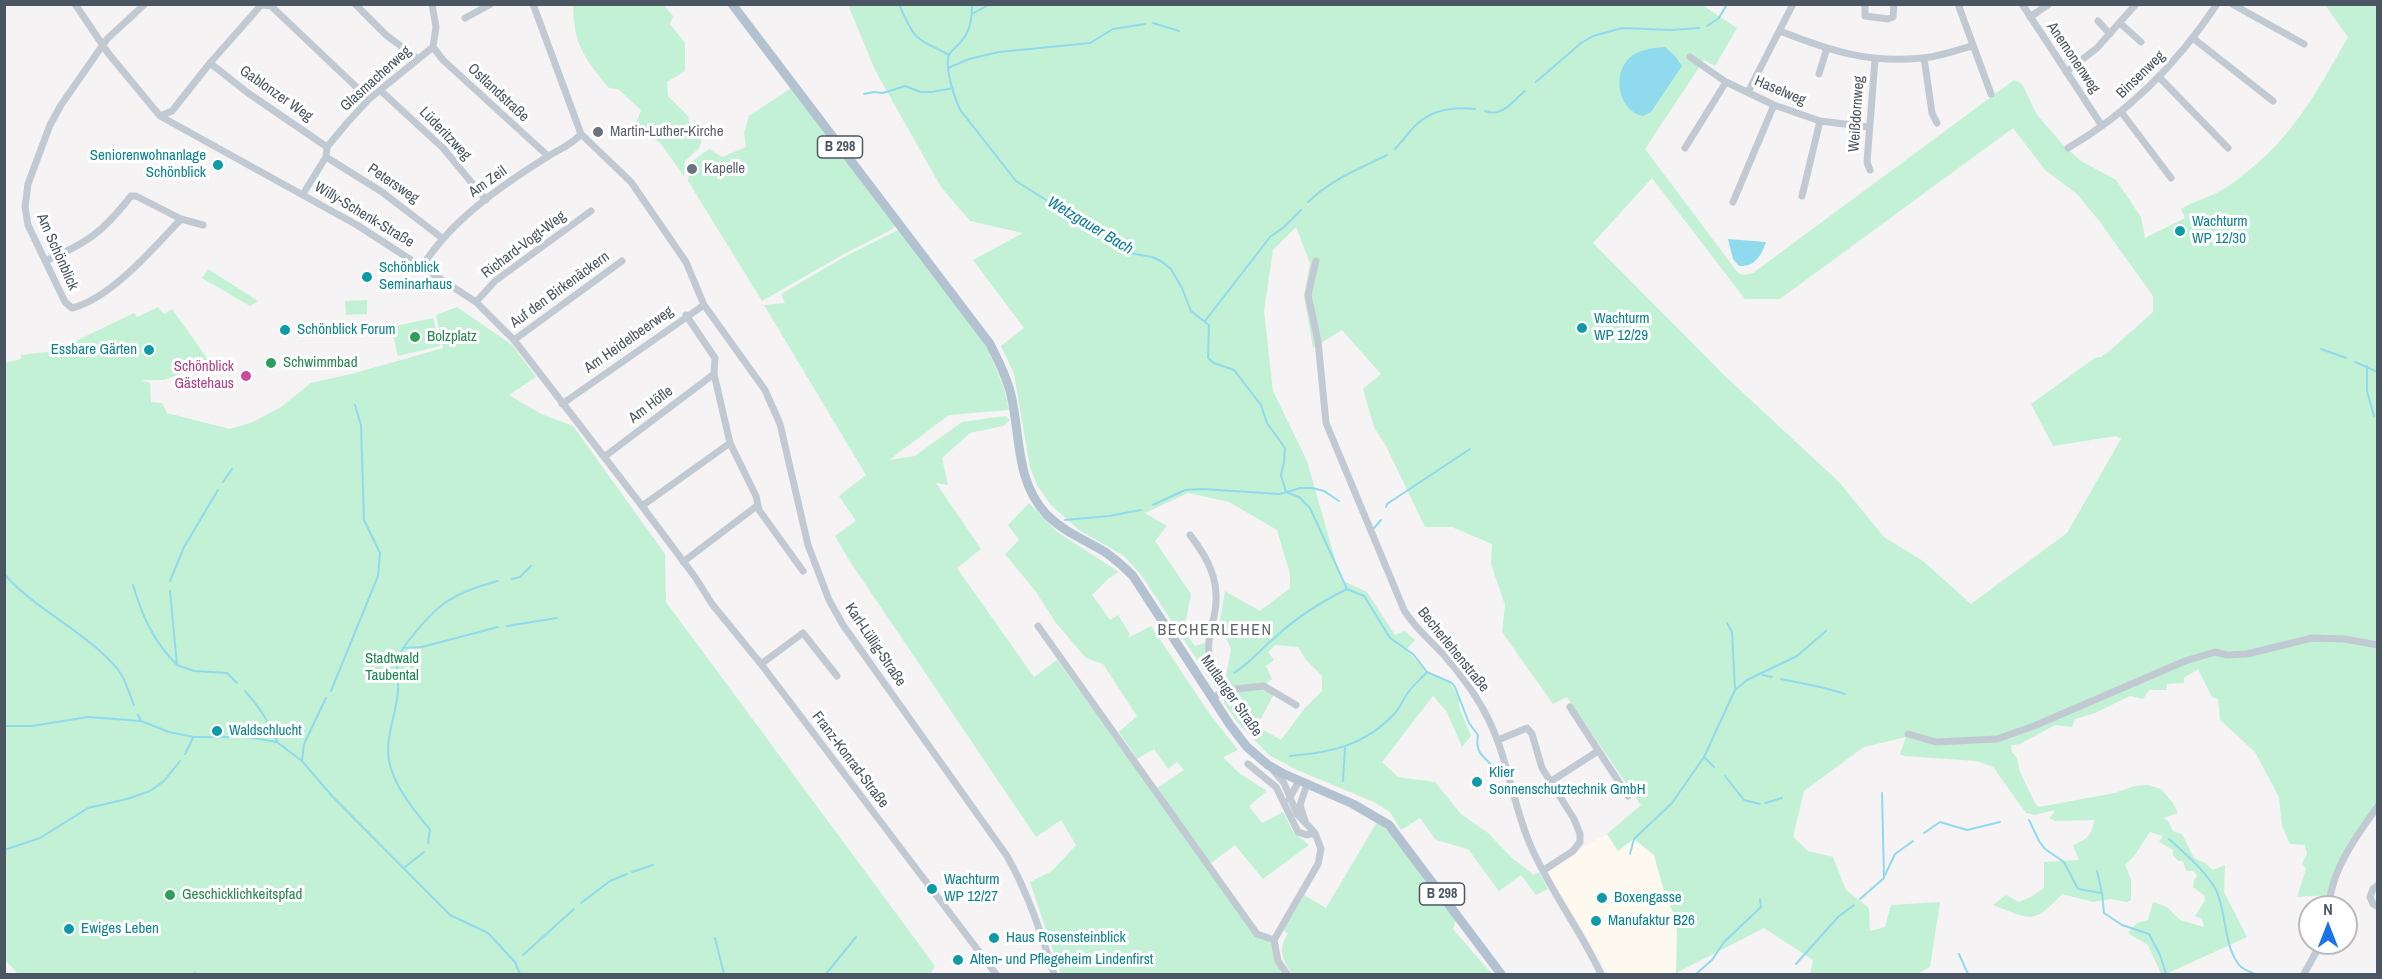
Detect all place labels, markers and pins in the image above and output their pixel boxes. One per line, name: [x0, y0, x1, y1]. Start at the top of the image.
place label: Martin-Luther-Kirche: [610, 123, 723, 141]
marker: Martin-Luther-Kirche: [591, 125, 605, 139]
place label: Seniorenwohnanlage Schönblick: [90, 147, 206, 182]
marker: Seniorenwohnanlage Schönblick: [211, 158, 225, 172]
place label: Kapelle: [704, 160, 745, 178]
marker: Kapelle: [685, 162, 699, 176]
place label: Wachturm WP 12/30: [2192, 213, 2248, 248]
marker: Wachturm WP 12/30: [2173, 224, 2187, 238]
place label: Schönblick Seminarhaus: [379, 259, 452, 294]
marker: Schönblick Seminarhaus: [360, 270, 374, 284]
place label: Wachturm WP 12/29: [1594, 310, 1650, 345]
place label: Schönblick Forum: [297, 321, 396, 339]
marker: Wachturm WP 12/29: [1575, 321, 1589, 335]
marker: Schönblick Forum: [278, 323, 292, 337]
place label: Bolzplatz: [427, 328, 477, 346]
marker: Bolzplatz: [408, 330, 422, 344]
place label: Essbare Gärten: [51, 341, 137, 359]
marker: Essbare Gärten: [142, 343, 156, 357]
place label: Schwimmbad: [283, 354, 358, 372]
marker: Schwimmbad: [264, 356, 278, 370]
place label: Schönblick Gästehaus: [174, 358, 234, 393]
marker: Schönblick Gästehaus: [239, 369, 253, 383]
place label: Waldschlucht: [229, 722, 302, 740]
marker: Waldschlucht: [210, 724, 224, 738]
place label: Klier Sonnenschutztechnik GmbH: [1489, 764, 1646, 799]
marker: Klier Sonnenschutztechnik GmbH: [1470, 775, 1484, 789]
place label: Wachturm WP 12/27: [944, 871, 1000, 906]
marker: Wachturm WP 12/27: [925, 882, 939, 896]
place label: Geschicklichkeitspfad: [182, 886, 302, 904]
marker: Geschicklichkeitspfad: [163, 888, 177, 902]
place label: Boxengasse: [1614, 889, 1682, 907]
marker: Boxengasse: [1595, 891, 1609, 905]
place label: Manufaktur B26: [1608, 912, 1695, 930]
marker: Manufaktur B26: [1589, 914, 1603, 928]
place label: Ewiges Leben: [81, 920, 159, 938]
marker: Ewiges Leben: [62, 922, 76, 936]
place label: Haus Rosensteinblick: [1006, 929, 1126, 947]
marker: Haus Rosensteinblick: [987, 931, 1001, 945]
place label: Alten- und Pflegeheim Lindenfirst: [970, 951, 1153, 969]
marker: Alten- und Pflegeheim Lindenfirst: [951, 953, 965, 967]

